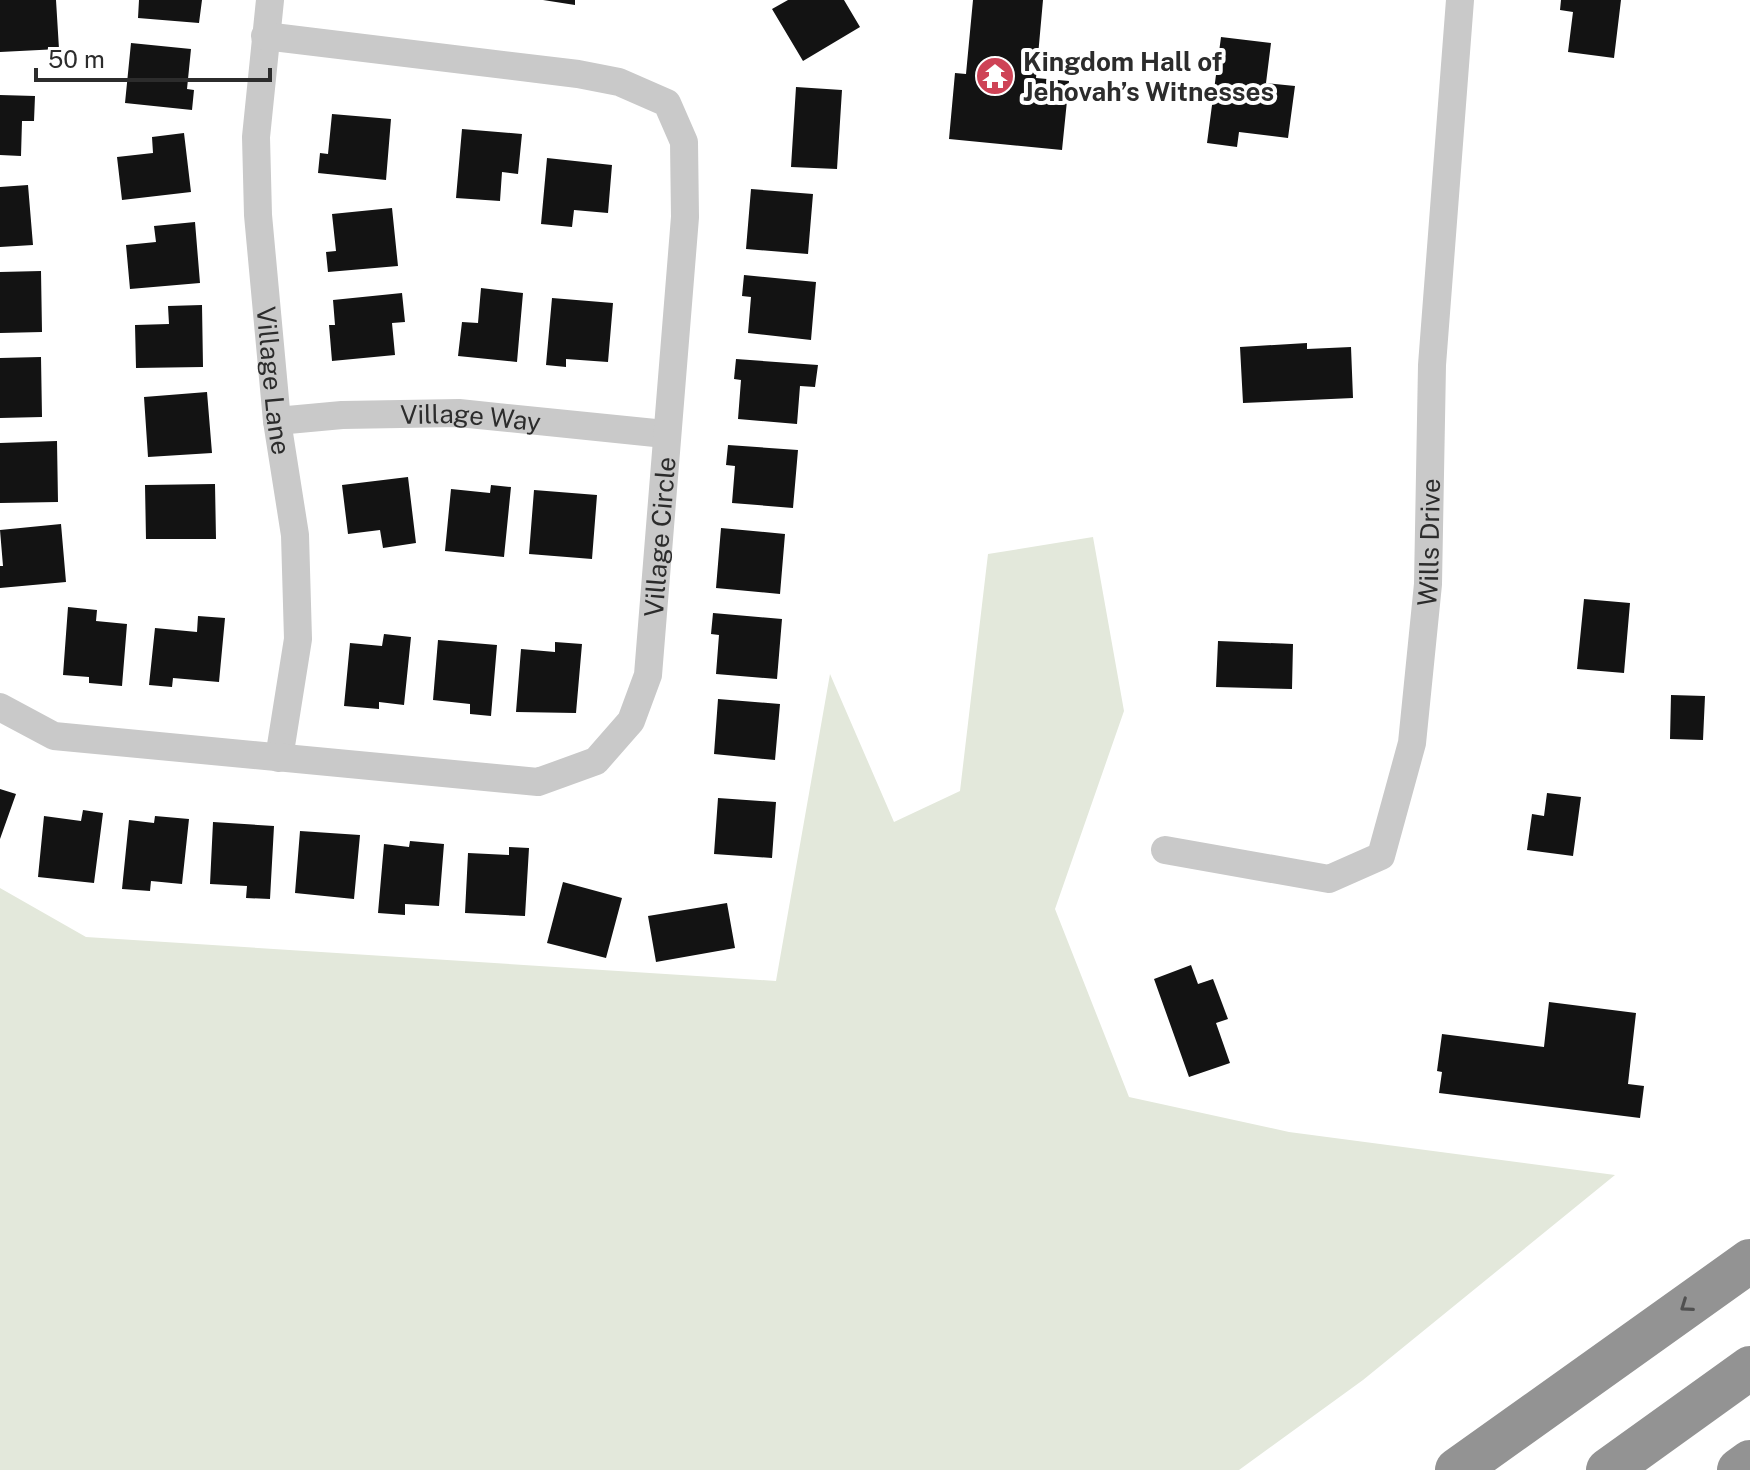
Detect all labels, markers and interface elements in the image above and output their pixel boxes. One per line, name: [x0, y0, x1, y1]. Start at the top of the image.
scale bar: [36, 32, 270, 82]
text: 50 m: [48, 45, 105, 73]
place label: Kingdom Hall of Jehovah’s Witnesses: [1023, 46, 1274, 107]
temple icon: Kingdom Hall of Jehovah’s Witnesses: [974, 55, 1016, 97]
street label: Village Lane: [251, 305, 298, 457]
street label: Village Way: [400, 397, 543, 437]
street label: Village Circle: [637, 455, 681, 618]
street label: Wills Drive: [1410, 478, 1445, 608]
one-way arrow: [1681, 1296, 1695, 1311]

